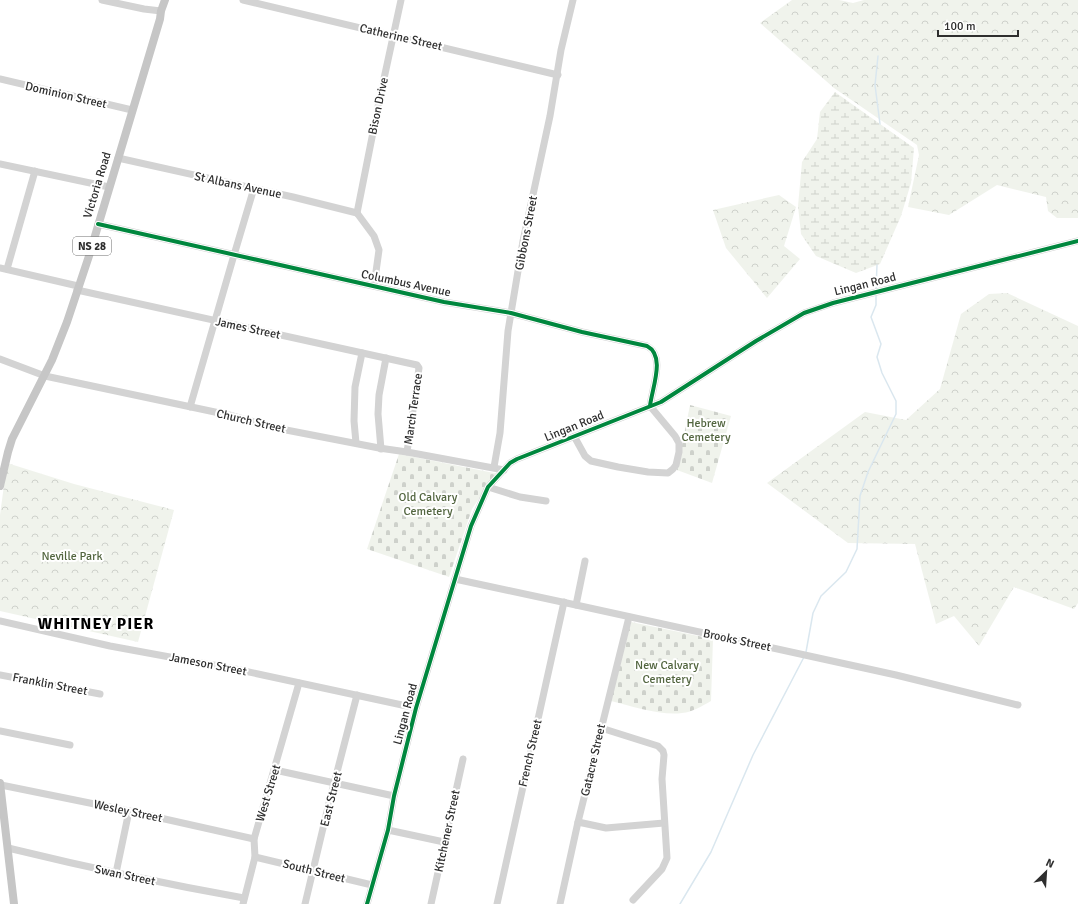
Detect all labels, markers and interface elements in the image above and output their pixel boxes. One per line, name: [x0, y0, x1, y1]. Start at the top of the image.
scale bar: [938, 12, 1018, 38]
text: 100 m: [944, 19, 976, 34]
street label: Catherine Street: [358, 21, 444, 54]
street label: Bison Drive: [365, 76, 392, 136]
street label: Dominion Street: [24, 79, 108, 112]
street label: Victoria Road: [80, 150, 115, 220]
street label: St Albans Avenue: [193, 169, 283, 202]
street label: Gibbons Street: [512, 195, 541, 272]
road number: NS 28: [73, 237, 111, 255]
street label: Columbus Avenue: [360, 267, 452, 300]
street label: Lingan Road: [833, 270, 898, 299]
street label: James Street: [214, 314, 282, 343]
street label: March Terrace: [401, 372, 426, 446]
street label: Church Street: [215, 406, 287, 437]
street label: Lingan Road: [542, 408, 606, 445]
park label: Hebrew Cemetery: [681, 416, 731, 445]
park label: Old Calvary Cemetery: [399, 490, 458, 519]
park label: Neville Park: [41, 549, 103, 564]
district label: WHITNEY PIER: [38, 614, 154, 634]
street label: Brooks Street: [702, 626, 772, 655]
street label: Jameson Street: [168, 650, 248, 679]
park label: New Calvary Cemetery: [635, 658, 699, 687]
street label: Franklin Street: [11, 670, 89, 699]
street label: Lingan Road: [390, 682, 421, 747]
street label: French Street: [515, 718, 546, 788]
street label: Gatacre Street: [578, 723, 609, 798]
street label: West Street: [253, 763, 284, 824]
street label: East Street: [317, 770, 346, 828]
street label: Kitchener Street: [431, 789, 464, 874]
street label: Wesley Street: [92, 797, 164, 826]
north arrow: [1026, 852, 1066, 892]
street label: South Street: [281, 856, 347, 887]
text: N: [1044, 856, 1056, 871]
street label: Swan Street: [93, 862, 157, 889]

